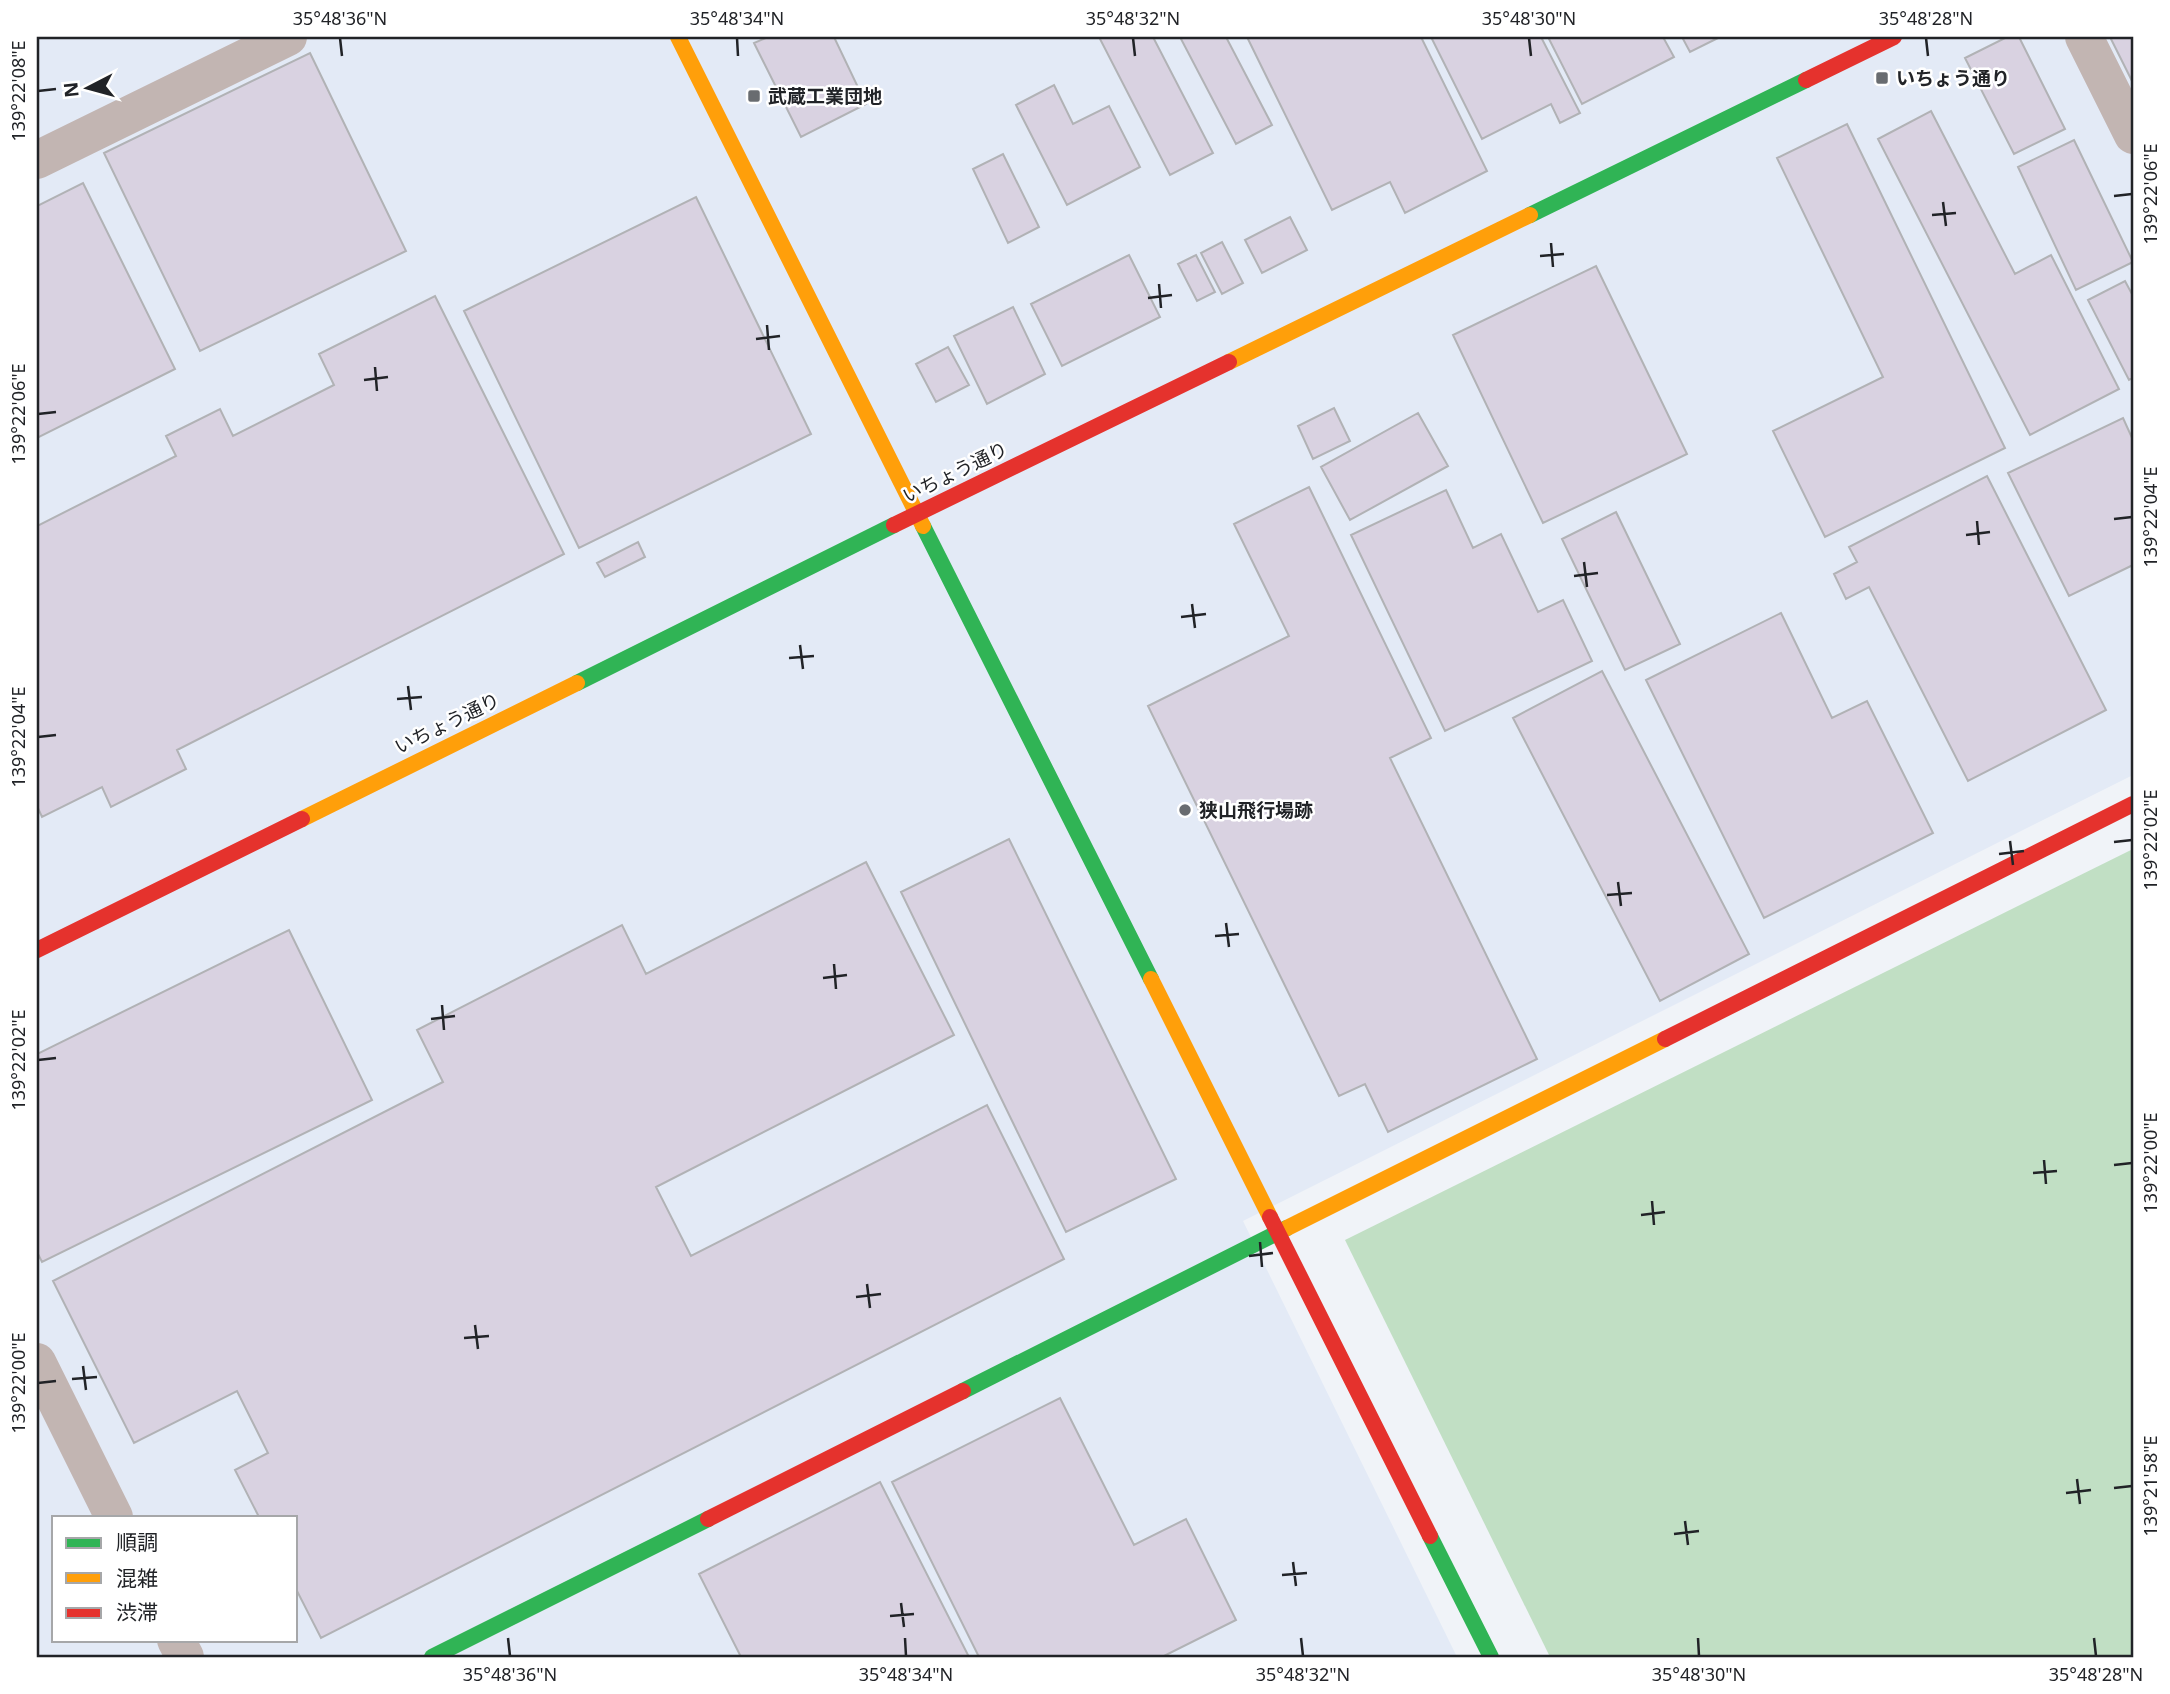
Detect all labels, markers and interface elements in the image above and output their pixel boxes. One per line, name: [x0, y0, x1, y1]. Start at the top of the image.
text: 35°48'36"N: [293, 6, 387, 30]
text: 35°48'34"N: [690, 6, 784, 30]
text: 35°48'32"N: [1086, 6, 1180, 30]
text: 35°48'30"N: [1482, 6, 1576, 30]
text: 35°48'28"N: [1879, 6, 1973, 30]
text: 139°22'08"E: [6, 40, 30, 142]
north arrow: [52, 52, 122, 122]
place label: いちょう通り: [1896, 65, 2010, 91]
marker: いちょう通り: [1874, 70, 1890, 86]
text: N: [57, 81, 85, 99]
place label: 武蔵工業団地: [768, 83, 882, 109]
marker: 武蔵工業団地: [746, 88, 762, 104]
text: 139°22'06"E: [2138, 143, 2162, 245]
text: 139°22'06"E: [6, 363, 30, 465]
street label: いちょう通り: [898, 435, 1012, 509]
text: 139°22'04"E: [2138, 466, 2162, 568]
text: 139°22'04"E: [6, 686, 30, 788]
street label: いちょう通り: [390, 686, 504, 760]
text: 139°22'02"E: [2138, 789, 2162, 891]
place label: 狭山飛行場跡: [1199, 797, 1313, 823]
marker: 狭山飛行場跡: [1177, 802, 1193, 818]
text: 139°22'02"E: [6, 1009, 30, 1111]
text: 139°22'00"E: [2138, 1112, 2162, 1214]
text: 139°22'00"E: [6, 1332, 30, 1434]
text: 139°21'58"E: [2138, 1435, 2162, 1537]
legend: [52, 1516, 298, 1642]
text: 順調: [116, 1528, 158, 1556]
text: 混雑: [116, 1564, 158, 1592]
text: 渋滞: [116, 1598, 158, 1626]
text: 35°48'36"N: [463, 1662, 557, 1686]
text: 35°48'34"N: [859, 1662, 953, 1686]
text: 35°48'32"N: [1256, 1662, 1350, 1686]
text: 35°48'30"N: [1652, 1662, 1746, 1686]
text: 35°48'28"N: [2049, 1662, 2143, 1686]

